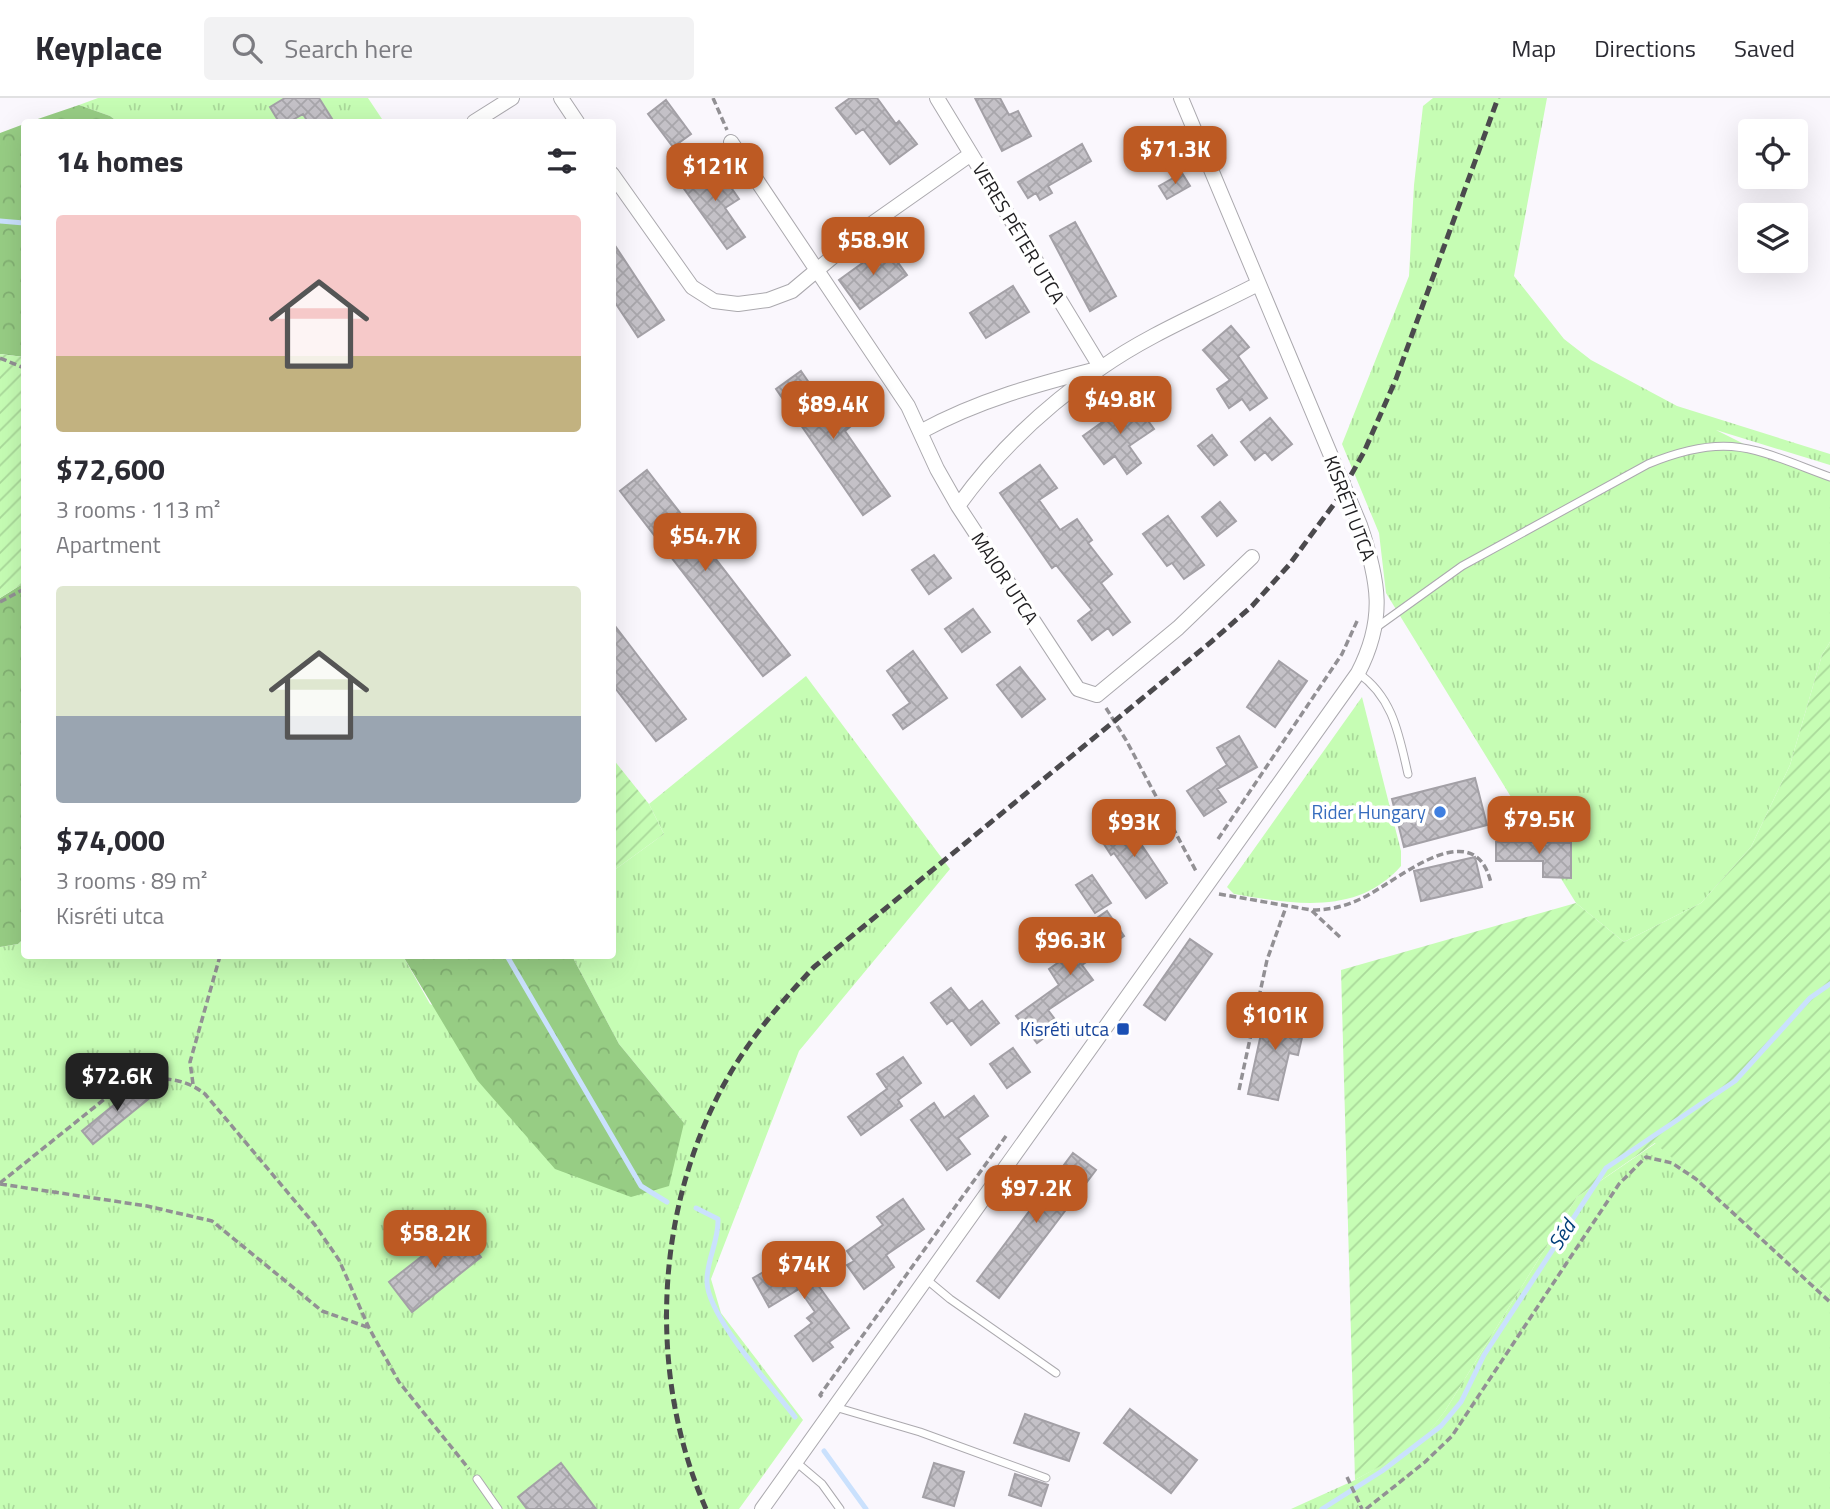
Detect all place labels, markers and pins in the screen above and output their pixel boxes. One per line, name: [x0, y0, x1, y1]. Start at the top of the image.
pin: $71.3K: [1118, 126, 1232, 186]
pin: $121K: [666, 144, 764, 203]
pin: $58.9K: [816, 218, 930, 277]
pin: $49.8K: [1063, 376, 1177, 436]
pin: $89.4K: [776, 382, 890, 441]
pin: $54.7K: [648, 514, 762, 573]
pin: $79.5K: [1482, 796, 1596, 856]
place label: Rider Hungary: [1312, 797, 1426, 826]
pin: $93K: [1093, 800, 1175, 859]
marker: Rider Hungary: [1432, 804, 1448, 820]
pin: $96.3K: [1013, 918, 1127, 977]
pin: $101K: [1226, 992, 1324, 1052]
place label: Kisréti utca: [1020, 1014, 1109, 1043]
marker: Kisréti utca: [1115, 1021, 1131, 1037]
pin: $72.6K: [60, 1054, 174, 1113]
pin: $97.2K: [979, 1166, 1093, 1225]
pin: $58.2K: [378, 1210, 492, 1270]
pin: $74K: [763, 1242, 845, 1301]

